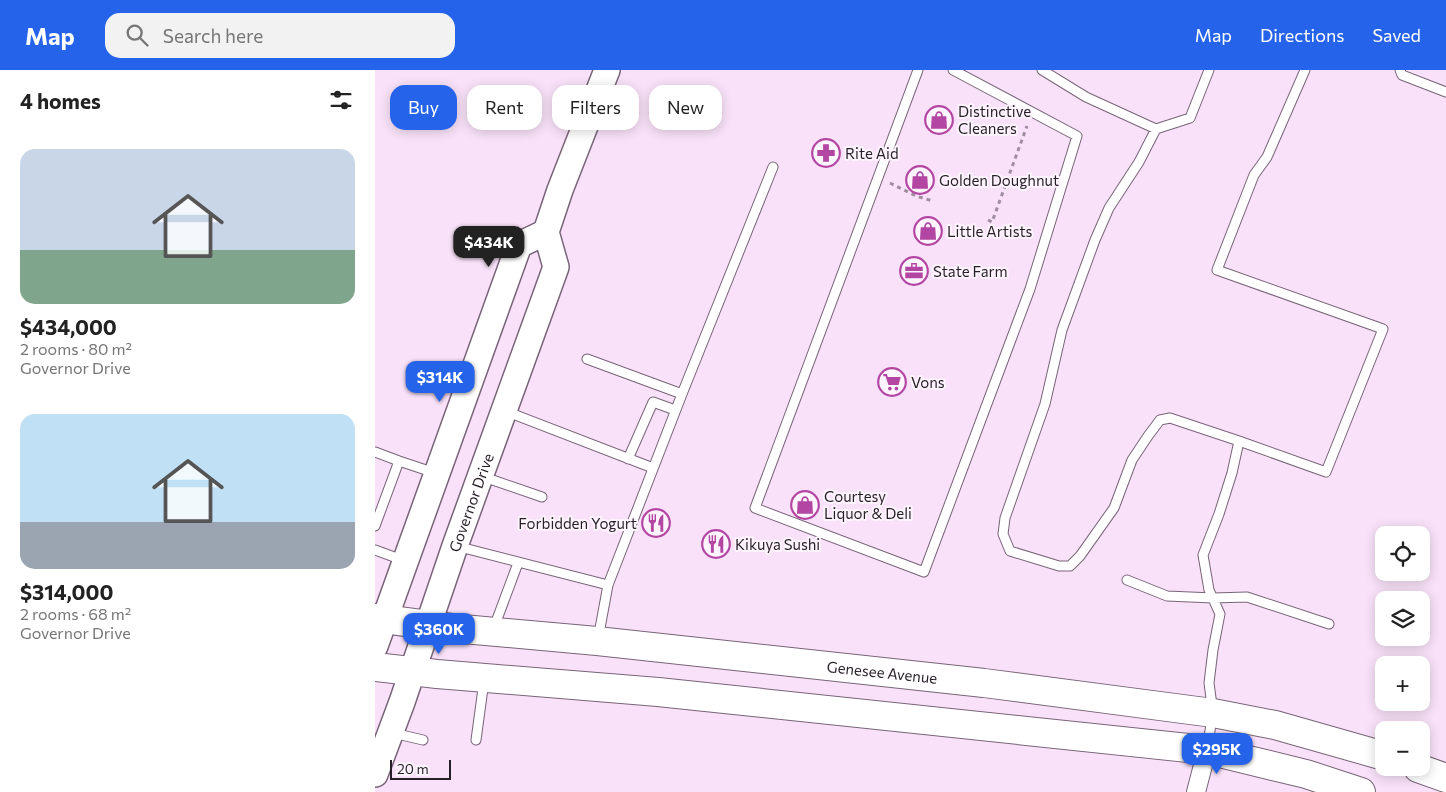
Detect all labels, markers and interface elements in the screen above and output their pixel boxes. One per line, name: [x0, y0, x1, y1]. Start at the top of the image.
search box: [105, 13, 455, 58]
text: Map: [25, 21, 75, 50]
icon: search: [123, 21, 151, 49]
text: Search here: [163, 24, 263, 47]
text: Map: [1195, 24, 1232, 46]
text: Directions: [1260, 24, 1344, 46]
text: Saved: [1372, 24, 1421, 46]
chip: Buy: [390, 85, 457, 130]
chip: Rent: [467, 85, 542, 130]
chip: Filters: [552, 85, 639, 130]
chip: New: [649, 85, 722, 130]
icon: filters: [327, 86, 355, 114]
text: 4 homes: [20, 88, 101, 113]
place label: Distinctive Cleaners: [958, 102, 1031, 137]
shop icon: Distinctive Cleaners: [924, 105, 954, 135]
pharmacy icon: Rite Aid: [811, 138, 841, 168]
place label: Rite Aid: [845, 144, 899, 162]
shop icon: Golden Doughnut: [905, 165, 935, 195]
place label: Golden Doughnut: [939, 171, 1059, 189]
icon: home: [143, 181, 233, 271]
shop icon: Little Artists: [913, 216, 943, 246]
place label: Little Artists: [947, 222, 1033, 240]
pin: $434K: [454, 226, 524, 268]
text: $434K: [464, 232, 514, 251]
office icon: State Farm: [899, 256, 929, 286]
place label: State Farm: [933, 262, 1008, 280]
text: $434,000: [20, 314, 117, 339]
text: 2 rooms · 80 m²: [20, 339, 132, 358]
text: Governor Drive: [20, 358, 131, 377]
pin: $314K: [405, 360, 475, 403]
text: $314K: [417, 367, 463, 386]
supermarket icon: Vons: [877, 367, 907, 397]
place label: Vons: [911, 373, 945, 391]
icon: home: [143, 446, 233, 536]
street label: Governor Drive: [445, 450, 497, 554]
place label: Courtesy Liquor & Deli: [824, 487, 912, 522]
shop icon: Courtesy Liquor & Deli: [790, 490, 820, 520]
restaurant icon: Forbidden Yogurt: [641, 508, 671, 538]
place label: Forbidden Yogurt: [518, 514, 637, 532]
map controls: [1375, 526, 1430, 776]
button: locate: [1375, 526, 1430, 581]
restaurant icon: Kikuya Sushi: [701, 529, 731, 559]
place label: Kikuya Sushi: [735, 535, 820, 553]
text: $314,000: [20, 579, 113, 604]
button: layers: [1375, 591, 1430, 646]
text: 2 rooms · 68 m²: [20, 604, 131, 623]
pin: $360K: [404, 612, 474, 655]
text: $360K: [414, 619, 464, 638]
text: Governor Drive: [20, 623, 131, 642]
button: +: [1375, 656, 1430, 711]
street label: Genesee Avenue: [826, 657, 938, 687]
button: −: [1375, 721, 1430, 776]
pin: $295K: [1182, 732, 1252, 775]
text: $295K: [1193, 739, 1241, 758]
scale bar: [390, 757, 451, 780]
text: 20 m: [397, 760, 429, 777]

